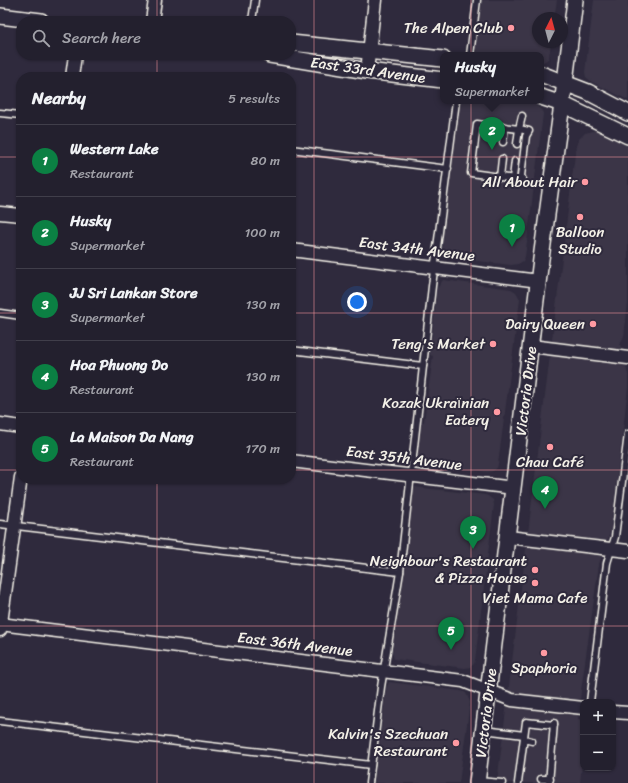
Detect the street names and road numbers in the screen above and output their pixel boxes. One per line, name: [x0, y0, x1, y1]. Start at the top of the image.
street label: East 33rd Avenue: [309, 49, 427, 91]
street label: East 34th Avenue: [358, 229, 476, 269]
street label: Victoria Drive: [508, 345, 544, 437]
street label: East 35th Avenue: [345, 438, 463, 478]
street label: East 36th Avenue: [236, 624, 354, 664]
street label: Victoria Drive: [468, 667, 504, 759]

